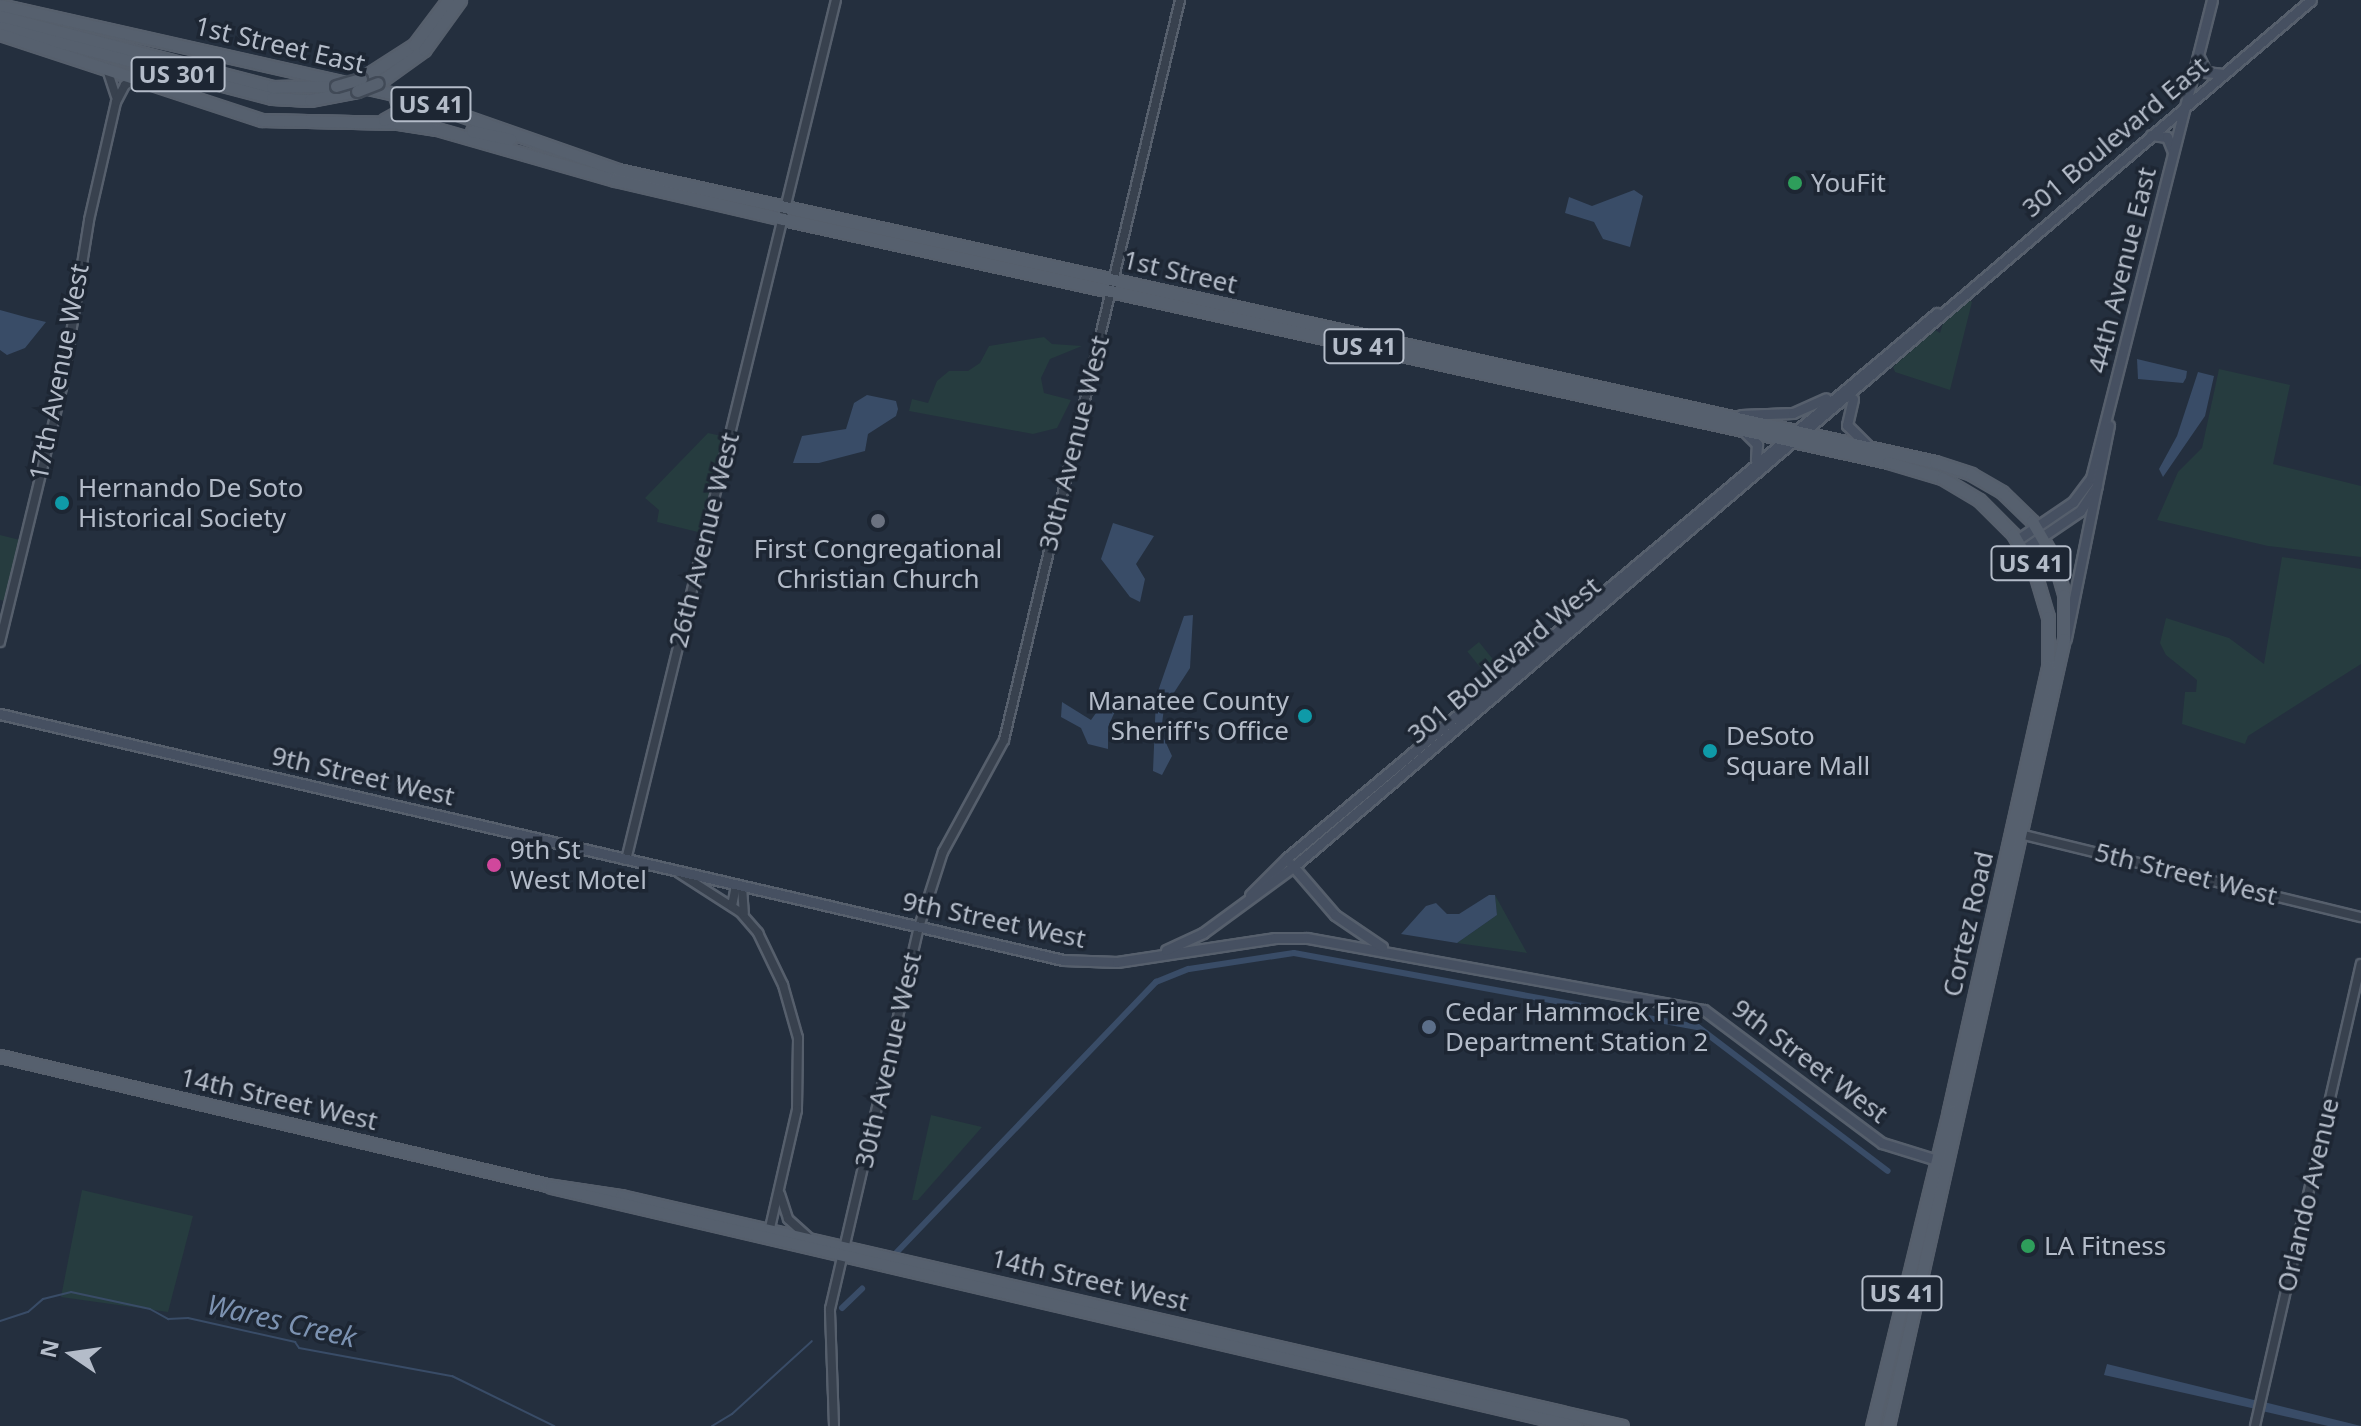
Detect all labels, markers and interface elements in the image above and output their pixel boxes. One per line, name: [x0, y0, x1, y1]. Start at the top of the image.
street label: 1st Street East: [192, 10, 368, 80]
street label: 301 Boulevard East: [2016, 50, 2214, 224]
road number: US 301: [130, 54, 226, 94]
road number: US 41: [389, 84, 473, 124]
street label: 44th Avenue East: [2081, 164, 2163, 376]
place label: YouFit: [1811, 167, 1886, 199]
marker: YouFit: [1786, 174, 1804, 192]
street label: 1st Street: [1120, 244, 1240, 300]
street label: 17th Avenue West: [23, 261, 95, 483]
road number: US 41: [1322, 326, 1406, 366]
street label: 30th Avenue West: [1032, 332, 1116, 554]
street label: 26th Avenue West: [662, 429, 746, 651]
place label: Hernando De Soto Historical Society: [78, 472, 303, 534]
marker: Hernando De Soto Historical Society: [53, 494, 71, 512]
marker: First Congregational Christian Church: [869, 512, 887, 530]
place label: First Congregational Christian Church: [754, 533, 1002, 594]
road number: US 41: [1989, 543, 2073, 583]
street label: 301 Boulevard West: [1401, 570, 1607, 750]
place label: Manatee County Sheriff's Office: [1088, 685, 1289, 746]
marker: Manatee County Sheriff's Office: [1296, 707, 1314, 725]
place label: DeSoto Square Mall: [1726, 720, 1870, 782]
street label: 9th Street West: [269, 740, 457, 812]
marker: DeSoto Square Mall: [1701, 742, 1719, 760]
place label: 9th St West Motel: [510, 834, 647, 896]
street label: 5th Street West: [2092, 836, 2280, 912]
street label: Cortez Road: [1936, 848, 2000, 1000]
marker: 9th St West Motel: [485, 856, 503, 874]
street label: 9th Street West: [899, 885, 1089, 955]
street label: 30th Avenue West: [848, 949, 928, 1171]
street label: 9th Street West: [1726, 992, 1894, 1130]
place label: Cedar Hammock Fire Department Station 2: [1445, 996, 1708, 1058]
marker: Cedar Hammock Fire Department Station 2: [1420, 1018, 1438, 1036]
street label: 14th Street West: [177, 1061, 381, 1137]
street label: Orlando Avenue: [2271, 1095, 2345, 1295]
place label: LA Fitness: [2044, 1230, 2166, 1262]
marker: LA Fitness: [2019, 1237, 2037, 1255]
street label: 14th Street West: [988, 1242, 1192, 1318]
road number: US 41: [1860, 1273, 1944, 1313]
water label: Wares Creek: [204, 1287, 360, 1353]
north arrow: [32, 1314, 112, 1394]
text: N: [32, 1337, 65, 1361]

